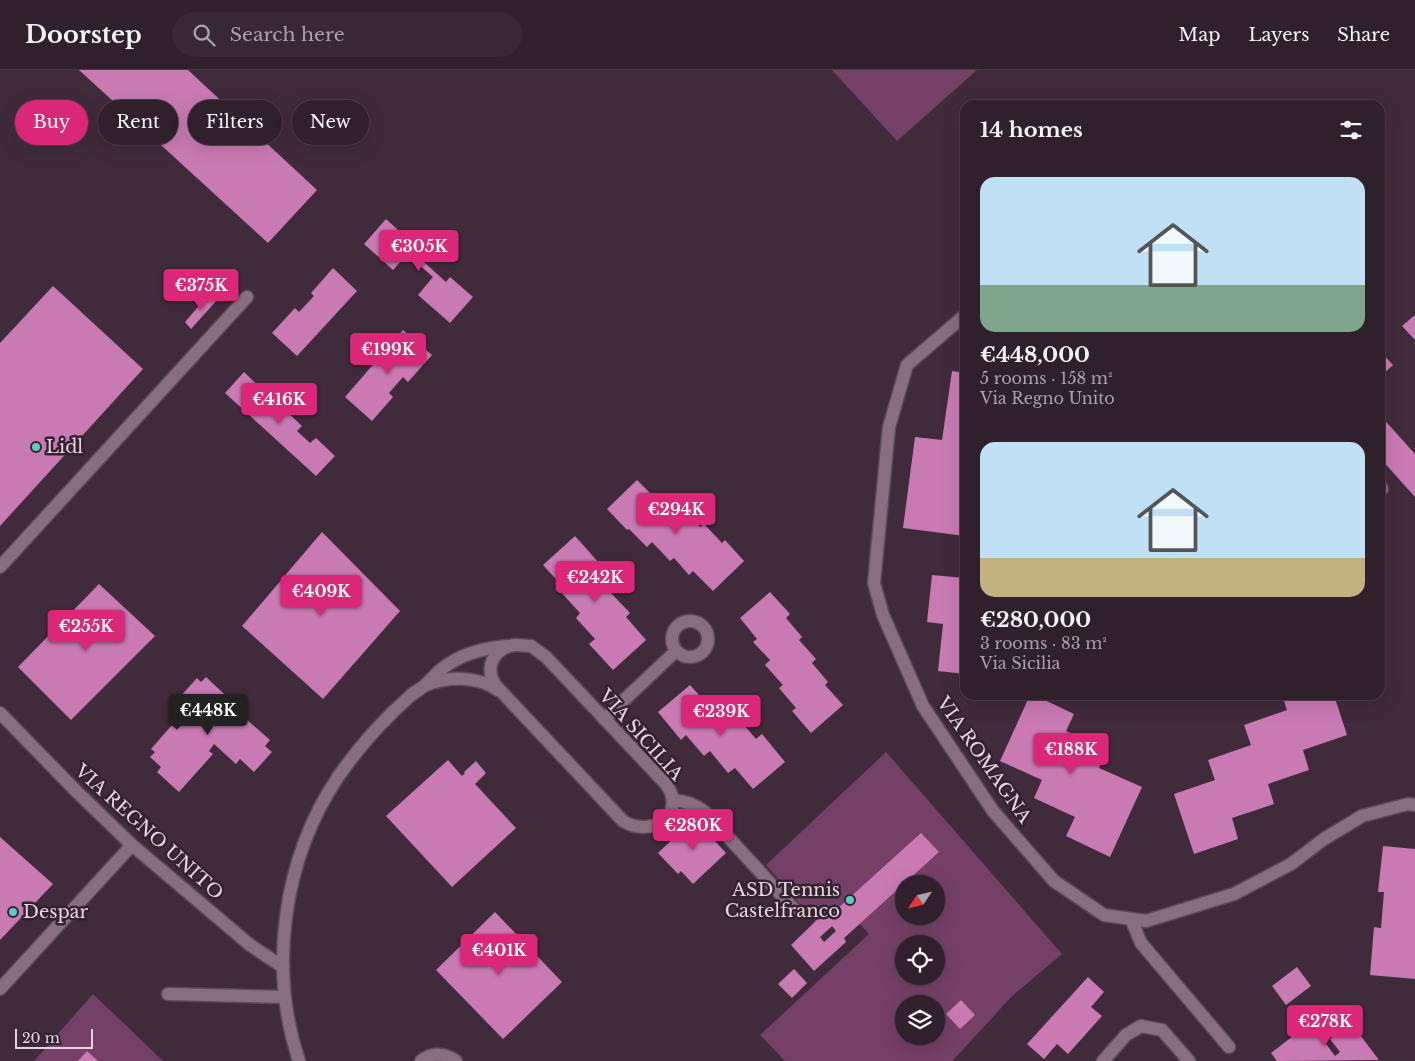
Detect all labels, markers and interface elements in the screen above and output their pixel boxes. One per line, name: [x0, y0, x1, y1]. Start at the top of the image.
search box: [172, 12, 522, 57]
text: Doorstep: [25, 20, 142, 49]
icon: search: [190, 21, 218, 49]
text: Search here: [230, 23, 345, 46]
text: Map: [1179, 24, 1220, 46]
text: Layers: [1248, 24, 1309, 46]
text: Share: [1337, 24, 1390, 46]
chip: Buy: [15, 100, 88, 145]
chip: Rent: [98, 100, 178, 145]
chip: Filters: [188, 100, 282, 145]
chip: New: [292, 100, 369, 145]
icon: filters: [1337, 116, 1365, 144]
text: 14 homes: [980, 117, 1083, 143]
icon: home: [1128, 210, 1218, 300]
pin: €305K: [384, 230, 454, 272]
text: €305K: [390, 236, 448, 256]
pin: €375K: [166, 268, 236, 311]
text: €375K: [174, 275, 228, 295]
pin: €199K: [353, 332, 423, 375]
text: €199K: [361, 339, 415, 359]
text: €448,000: [980, 342, 1090, 368]
text: 5 rooms · 158 m²: [980, 368, 1112, 388]
pin: €416K: [244, 382, 314, 425]
text: Via Regno Unito: [980, 388, 1115, 408]
text: €416K: [252, 389, 306, 409]
place label: Lidl: [46, 436, 83, 458]
marker: Lidl: [30, 441, 42, 453]
icon: home: [1128, 475, 1218, 565]
pin: €294K: [641, 492, 711, 535]
text: €294K: [647, 499, 705, 519]
pin: €242K: [560, 560, 630, 603]
text: €242K: [567, 567, 623, 587]
pin: €409K: [286, 574, 356, 617]
text: €409K: [292, 581, 350, 601]
text: €280,000: [980, 607, 1091, 633]
pin: €255K: [51, 610, 121, 652]
text: €255K: [59, 616, 113, 636]
text: 3 rooms · 83 m²: [980, 633, 1107, 653]
text: Via Sicilia: [980, 653, 1060, 673]
street label: VIA SICILIA: [594, 684, 688, 786]
street label: VIA ROMAGNA: [932, 692, 1036, 828]
pin: €448K: [173, 694, 243, 736]
pin: €239K: [686, 694, 756, 737]
text: €448K: [180, 700, 236, 720]
text: €239K: [693, 701, 749, 721]
pin: €188K: [1036, 732, 1106, 775]
text: €188K: [1045, 739, 1097, 759]
street label: VIA REGNO UNITO: [70, 759, 228, 904]
pin: €280K: [658, 808, 728, 851]
text: €280K: [664, 815, 722, 835]
north arrow: [895, 875, 945, 925]
map controls: [895, 875, 945, 1045]
place label: ASD Tennis Castelfranco: [725, 879, 840, 922]
marker: ASD Tennis Castelfranco: [844, 894, 856, 906]
place label: Despar: [23, 901, 89, 923]
marker: Despar: [7, 906, 19, 918]
pin: €401K: [464, 934, 534, 976]
button: locate: [895, 935, 945, 985]
text: €401K: [471, 940, 527, 960]
button: layers: [895, 995, 945, 1045]
pin: €278K: [1290, 1004, 1360, 1047]
text: €278K: [1298, 1011, 1352, 1031]
scale bar: [15, 1026, 92, 1049]
text: 20 m: [22, 1029, 60, 1047]

